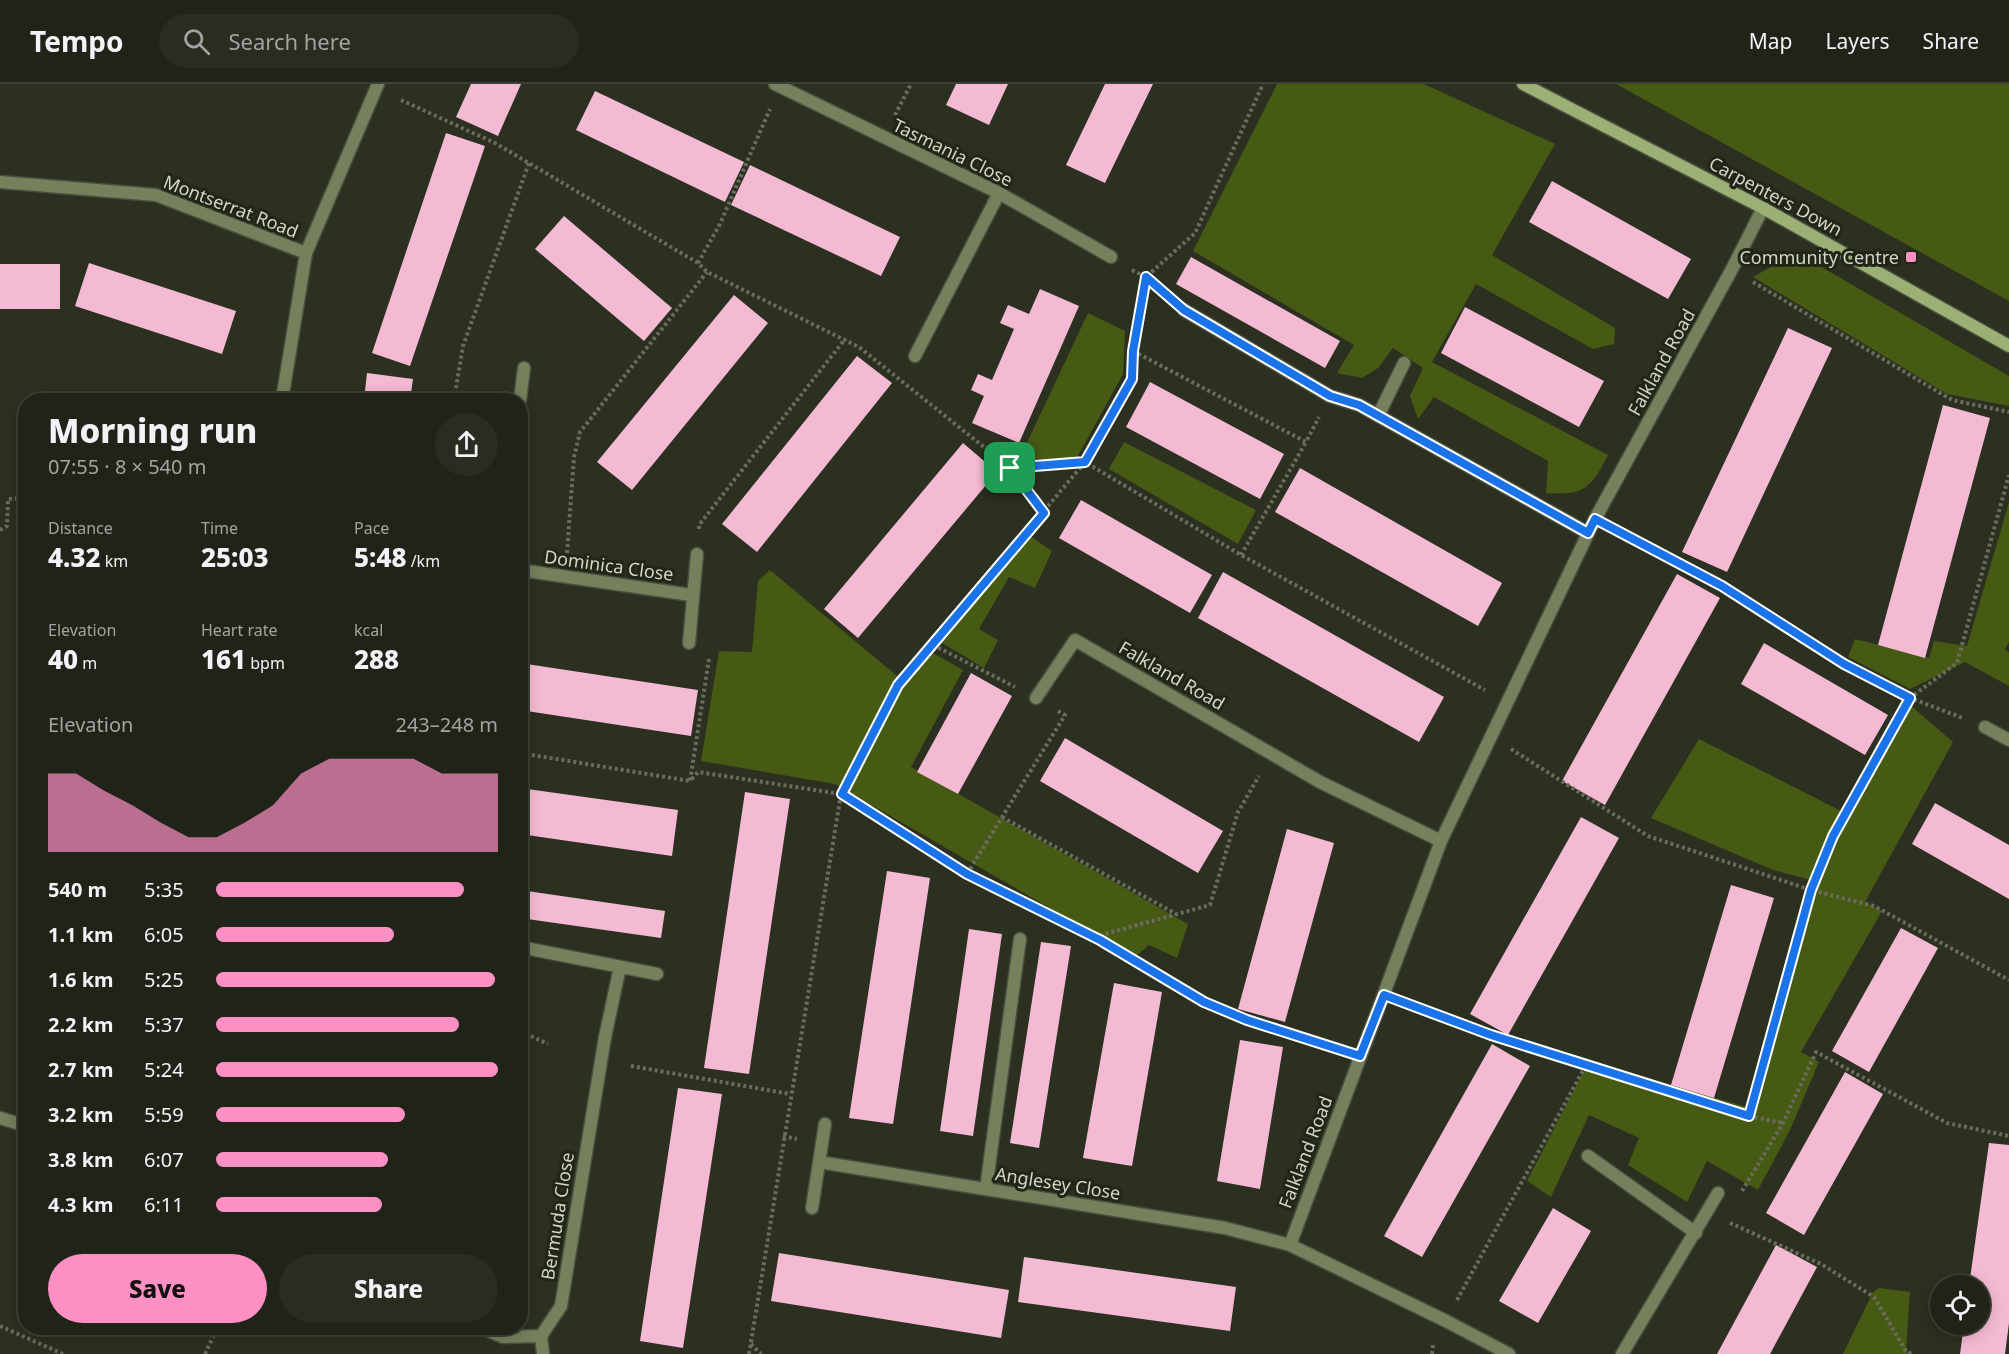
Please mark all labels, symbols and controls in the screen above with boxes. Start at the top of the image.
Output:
search box [159,14,579,68]
text: Tempo [30,22,123,60]
icon: search [180,25,213,58]
text: Search here [228,26,351,56]
text: Map [1749,27,1793,55]
text: Layers [1826,27,1890,55]
text: Share [1923,27,1979,55]
street label: Tasmania Close [889,113,1017,191]
street label: Carpenters Down [1705,151,1847,241]
street label: Montserrat Road [160,169,302,243]
place label: Community Centre [1739,245,1899,269]
marker: Community Centre [1904,250,1918,264]
street label: Falkland Road [1622,304,1700,420]
text: Morning run [48,408,257,453]
button: share [435,413,498,476]
pin [984,442,1035,493]
icon: arrive [993,451,1026,484]
text: 07:55 · 8 × 540 m [48,453,206,480]
text: Distance [48,517,113,539]
text: Time [201,517,238,539]
text: Pace [354,517,389,539]
text: 4.32 [48,539,101,575]
text: 25:03 [201,539,269,575]
text: 5:48 [354,539,407,575]
street label: Dominica Close [543,544,675,586]
text: km [101,550,128,572]
text: /km [407,550,440,572]
text: Elevation [48,619,116,641]
text: Heart rate [201,619,277,641]
text: kcal [354,619,383,641]
street label: Falkland Road [1115,635,1229,715]
text: 40 [48,641,78,677]
text: 161 [201,641,246,677]
text: 288 [354,641,399,677]
text: m [78,652,97,674]
text: bpm [246,652,285,674]
text: Elevation [48,711,133,738]
text: 243–248 m [395,711,498,738]
text: 540 m [48,876,107,903]
text: 5:35 [144,876,184,903]
text: 1.1 km [48,921,114,948]
text: 6:05 [144,921,184,948]
text: 1.6 km [48,966,114,993]
text: 5:25 [144,966,184,993]
text: 2.2 km [48,1011,114,1038]
text: 5:37 [144,1011,184,1038]
text: 2.7 km [48,1056,114,1083]
text: 5:24 [144,1056,184,1083]
street label: Falkland Road [1273,1092,1337,1212]
text: 3.2 km [48,1101,114,1128]
text: 5:59 [144,1101,184,1128]
text: 3.8 km [48,1146,114,1173]
text: 6:07 [144,1146,184,1173]
street label: Bermuda Close [535,1151,579,1281]
street label: Anglesey Close [994,1161,1122,1205]
text: 4.3 km [48,1191,114,1218]
text: 6:11 [144,1191,184,1218]
button: Save [48,1254,267,1323]
button: Share [279,1254,498,1323]
map controls [1930,1275,1990,1335]
button: locate [1930,1275,1990,1335]

